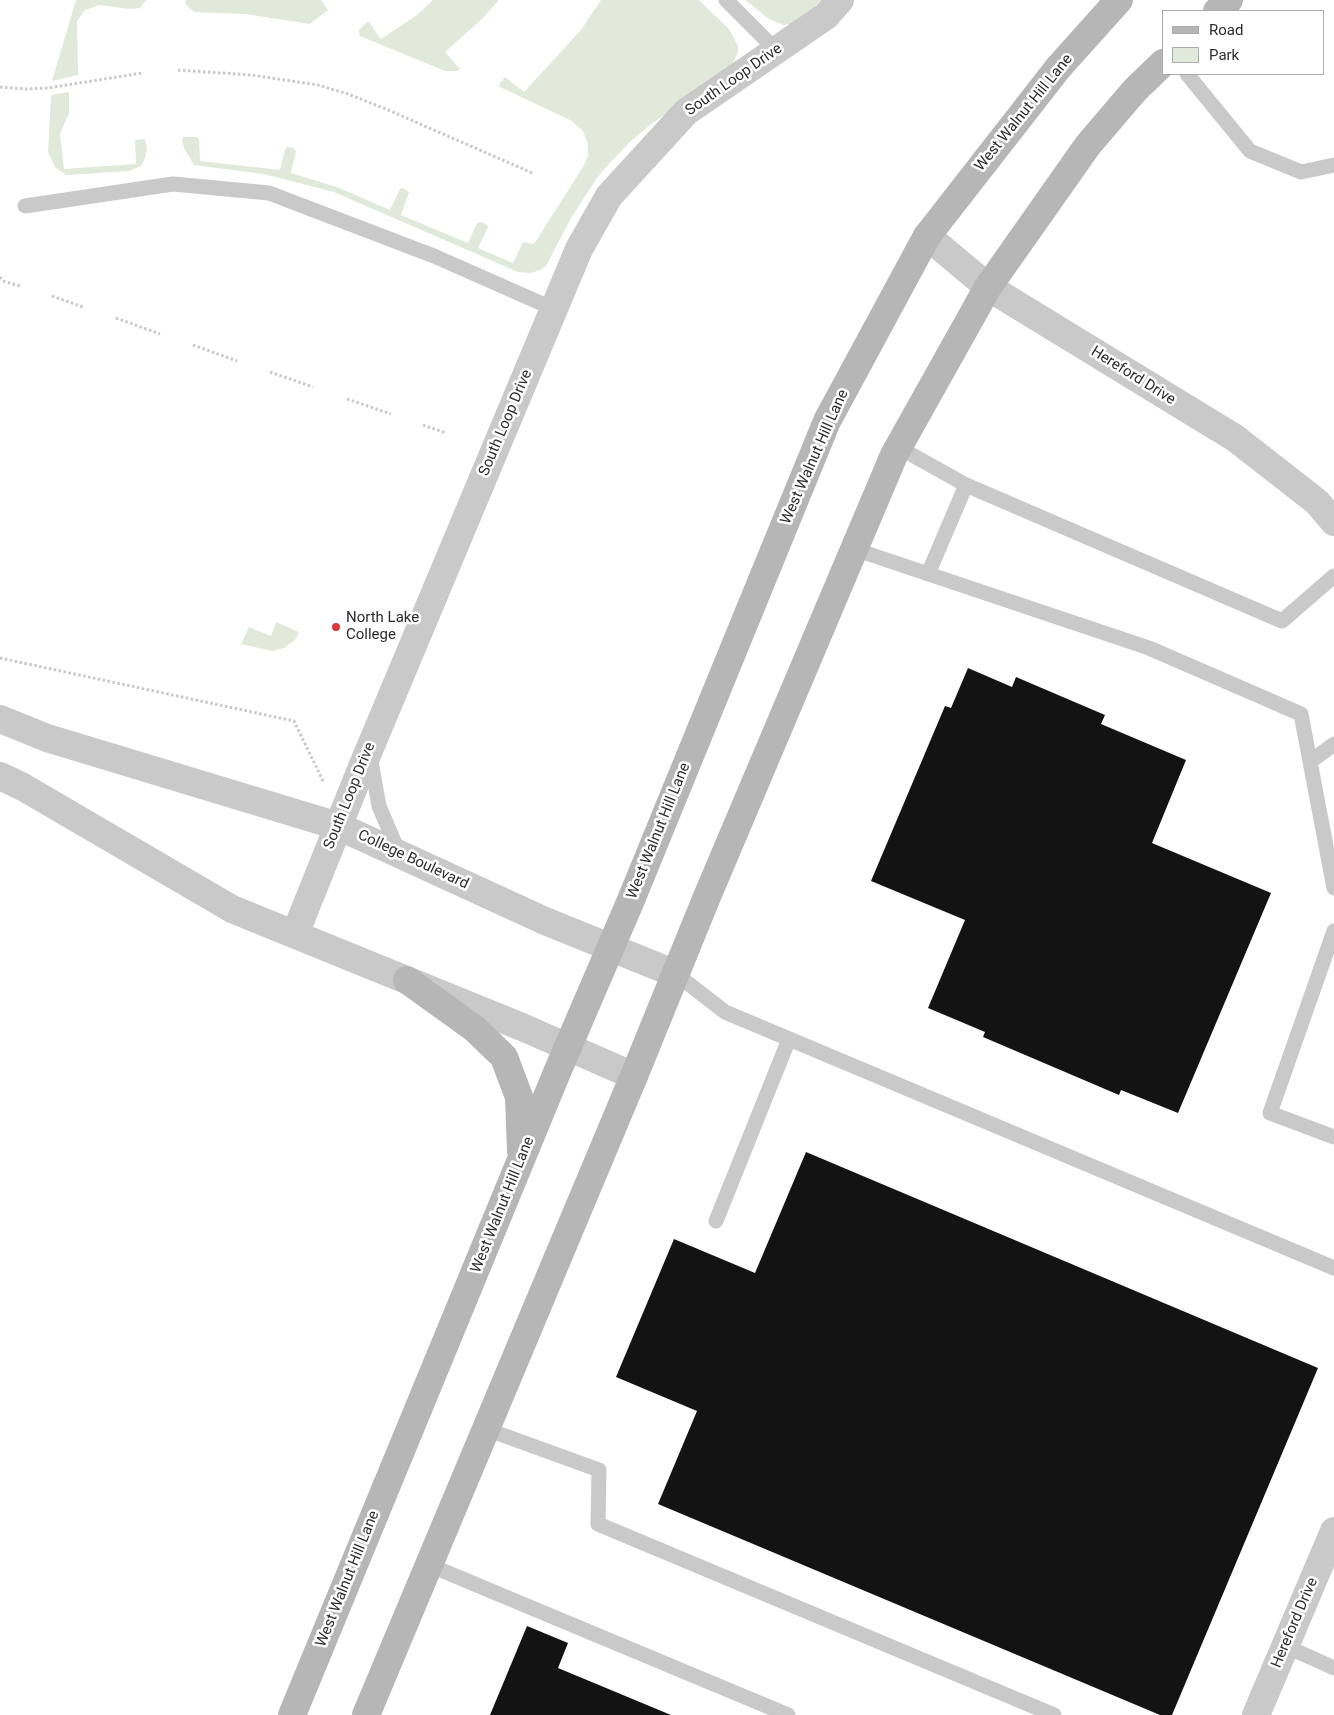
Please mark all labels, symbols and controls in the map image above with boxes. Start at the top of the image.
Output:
legend [1162,10,1324,75]
text: Road [1209,21,1243,39]
street label: South Loop Drive [682,40,786,120]
text: Park [1209,46,1239,64]
street label: West Walnut Hill Lane [971,51,1077,175]
street label: Hereford Drive [1087,343,1179,409]
street label: South Loop Drive [476,367,536,479]
street label: West Walnut Hill Lane [777,387,853,527]
place label: North Lake College [346,609,419,644]
marker: North Lake College [330,621,342,633]
street label: South Loop Drive [320,740,380,852]
street label: West Walnut Hill Lane [623,760,695,902]
street label: College Boulevard [355,826,471,894]
street label: West Walnut Hill Lane [467,1134,539,1276]
street label: West Walnut Hill Lane [312,1508,384,1650]
street label: Hereford Drive [1268,1575,1322,1671]

